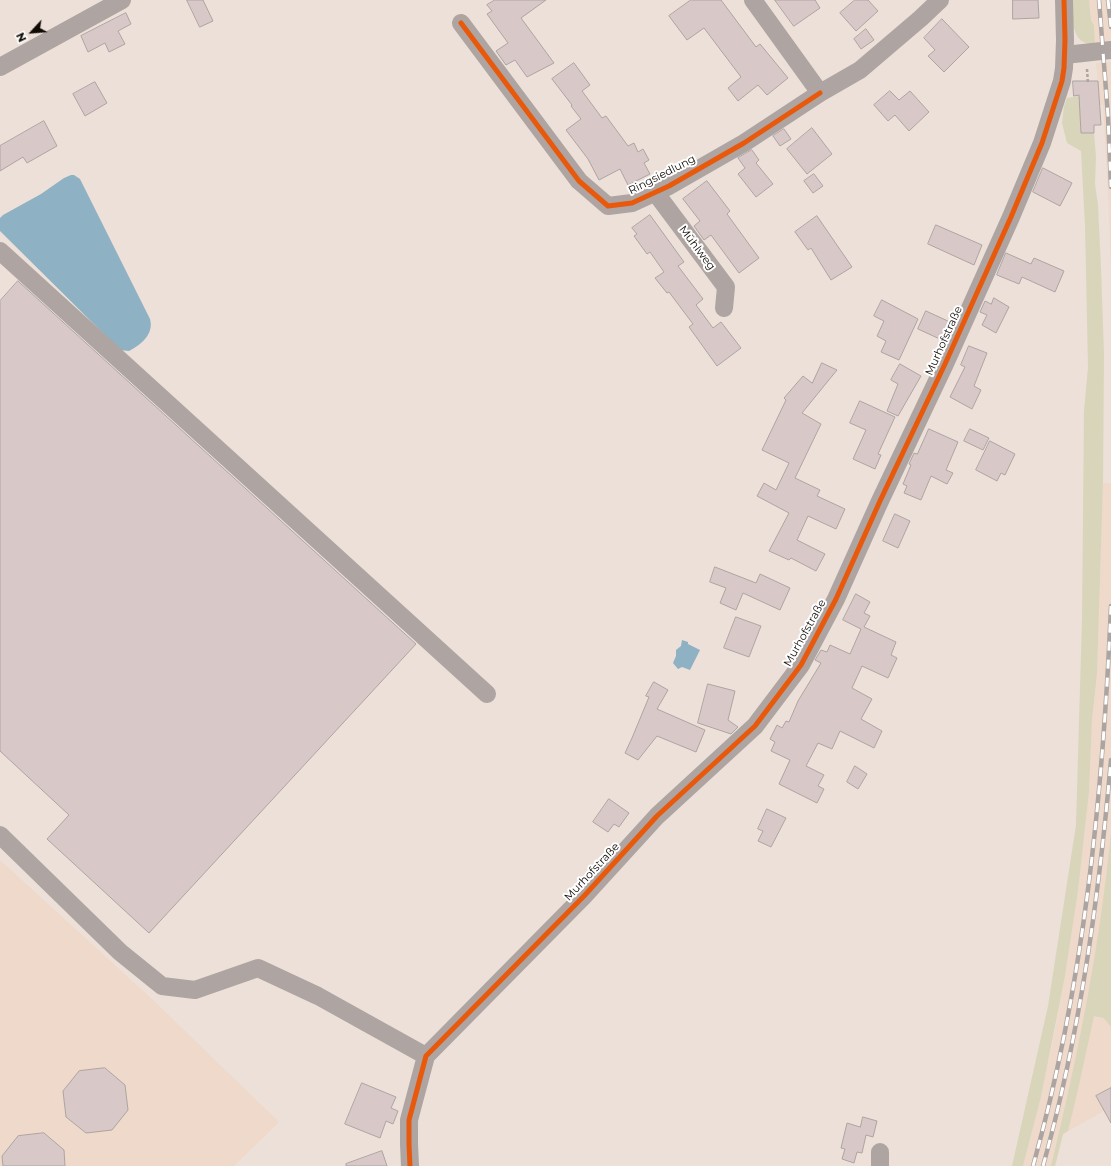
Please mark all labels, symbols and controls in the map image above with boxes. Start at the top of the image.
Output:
north arrow [12,12,52,52]
text: N [13,30,29,44]
street label: Ringsiedlung [626,152,698,198]
street label: Mühlweg [676,223,718,273]
street label: Murhofstraße [923,304,965,378]
street label: Murhofstraße [781,597,829,669]
street label: Murhofstraße [562,840,622,904]

